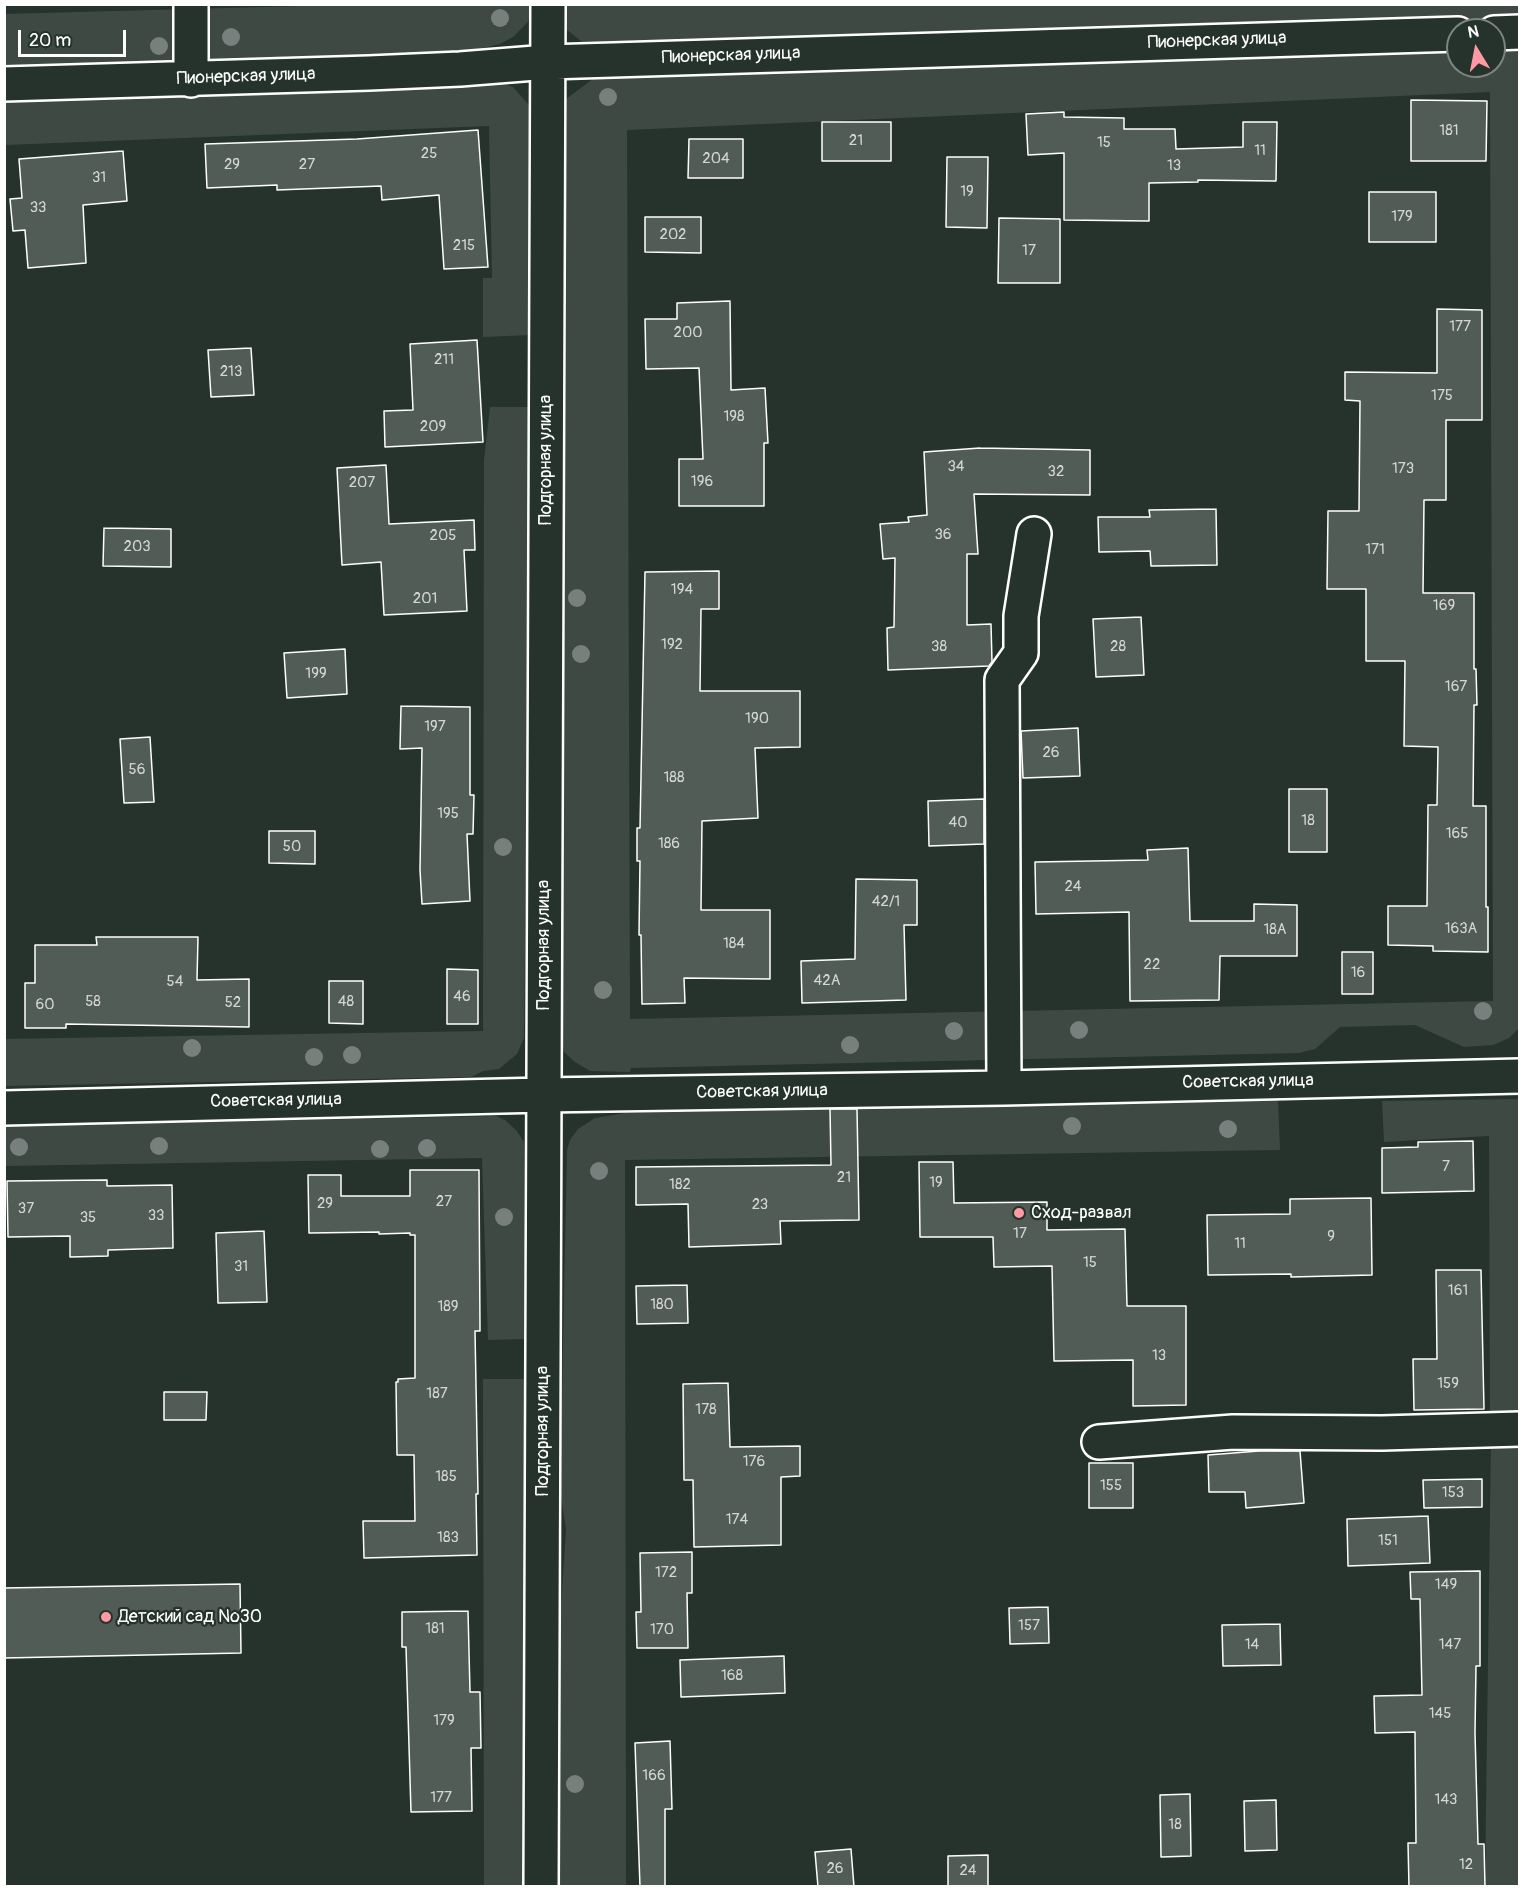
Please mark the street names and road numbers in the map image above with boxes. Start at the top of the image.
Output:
street label: Пионерская улица [1147,28,1287,54]
street label: Пионерская улица [661,43,801,69]
street label: Пионерская улица [176,64,316,90]
street label: Подгорная улица [535,395,557,525]
street label: Подгорная улица [533,880,555,1010]
street label: Советская улица [1182,1070,1314,1094]
street label: Советская улица [696,1080,828,1104]
street label: Советская улица [210,1089,342,1113]
street label: Подгорная улица [532,1366,554,1496]

